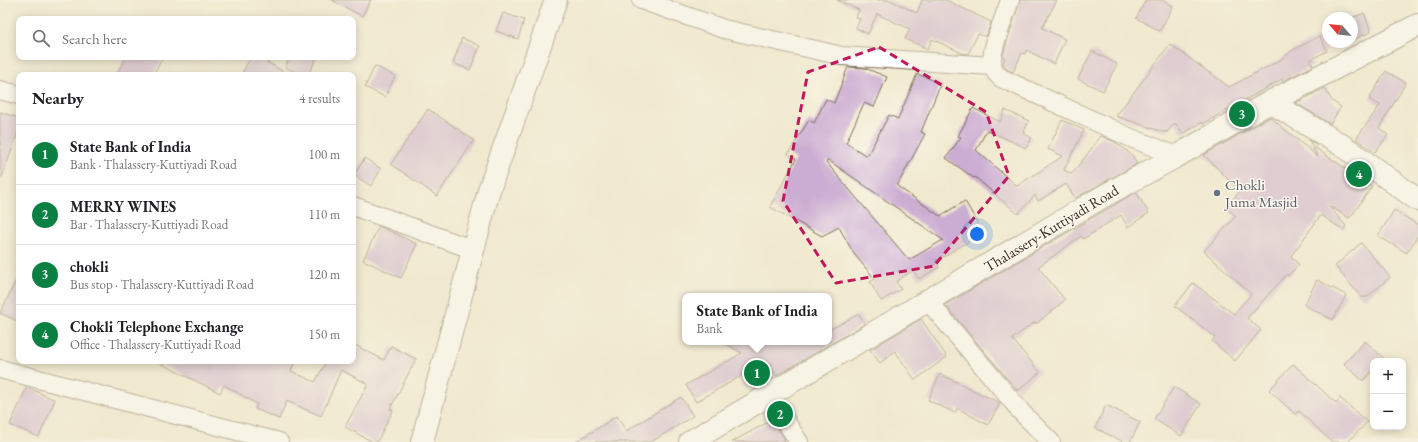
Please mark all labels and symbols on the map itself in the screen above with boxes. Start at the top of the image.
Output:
north arrow [1322,12,1358,48]
pin: 3 [1229,99,1255,129]
pin: 4 [1346,159,1372,189]
place label: Chokli Juma Masjid [1223,175,1298,211]
street label: Thalassery-Kuttiyadi Road [980,180,1122,276]
marker: Chokli Juma Masjid [1212,188,1222,198]
your location [967,224,987,244]
pin: 1 [744,358,770,388]
pin: 2 [767,399,793,429]

